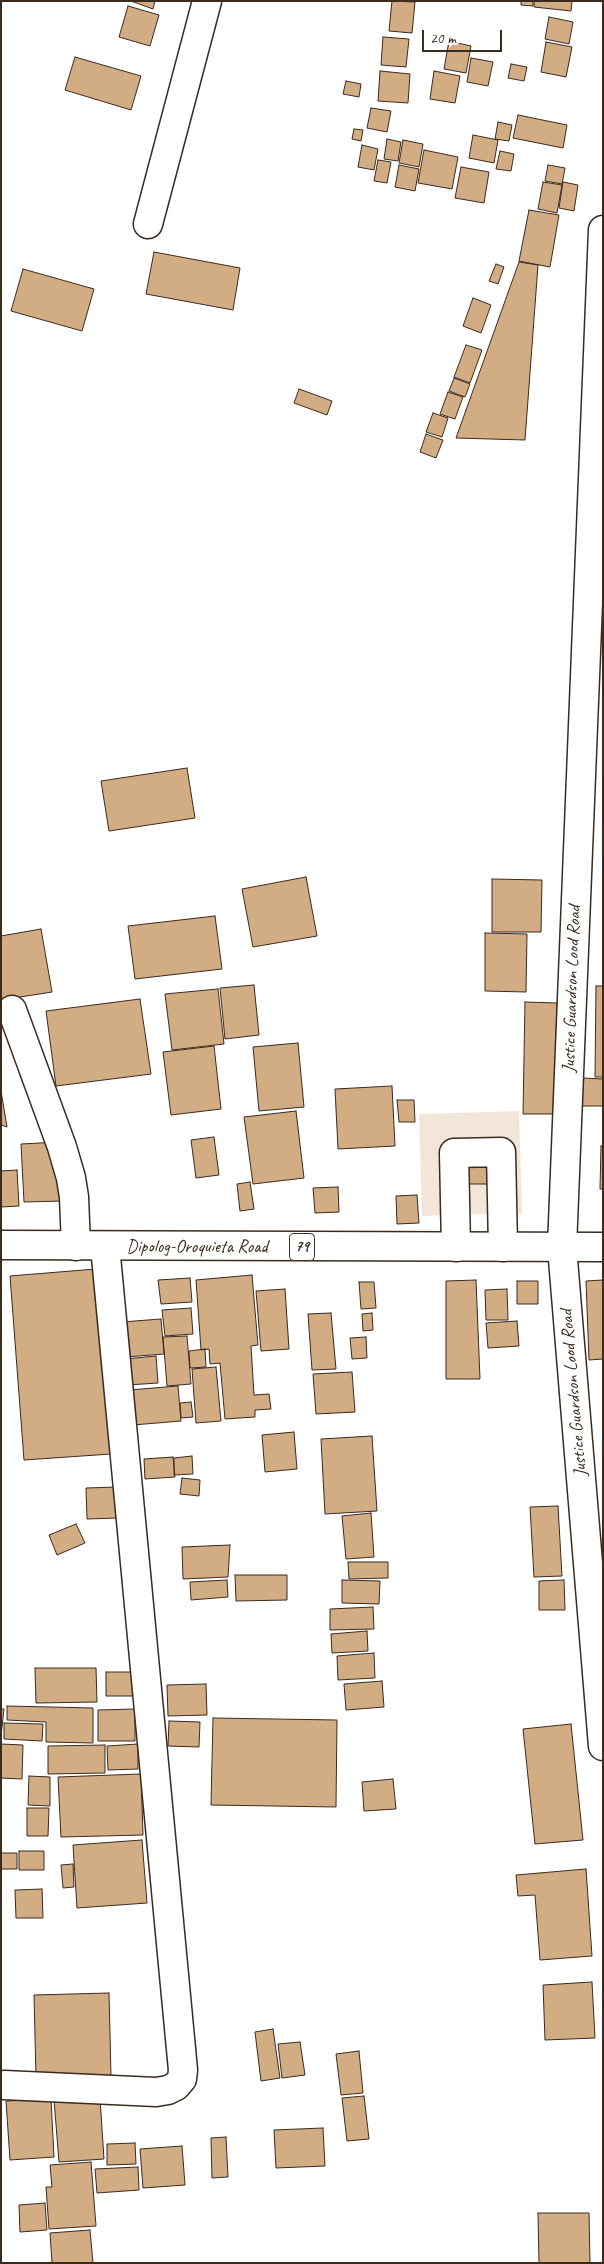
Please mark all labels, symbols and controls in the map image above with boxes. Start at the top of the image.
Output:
scale bar [424,20,504,52]
text: 20 m [430,29,456,48]
street label: Justice Guardson Lood Road [558,905,586,1073]
road number: 79 [290,1234,314,1260]
street label: Dipolog-Oroquieta Road [127,1236,267,1258]
street label: Justice Guardson Lood Road [556,1309,592,1477]

